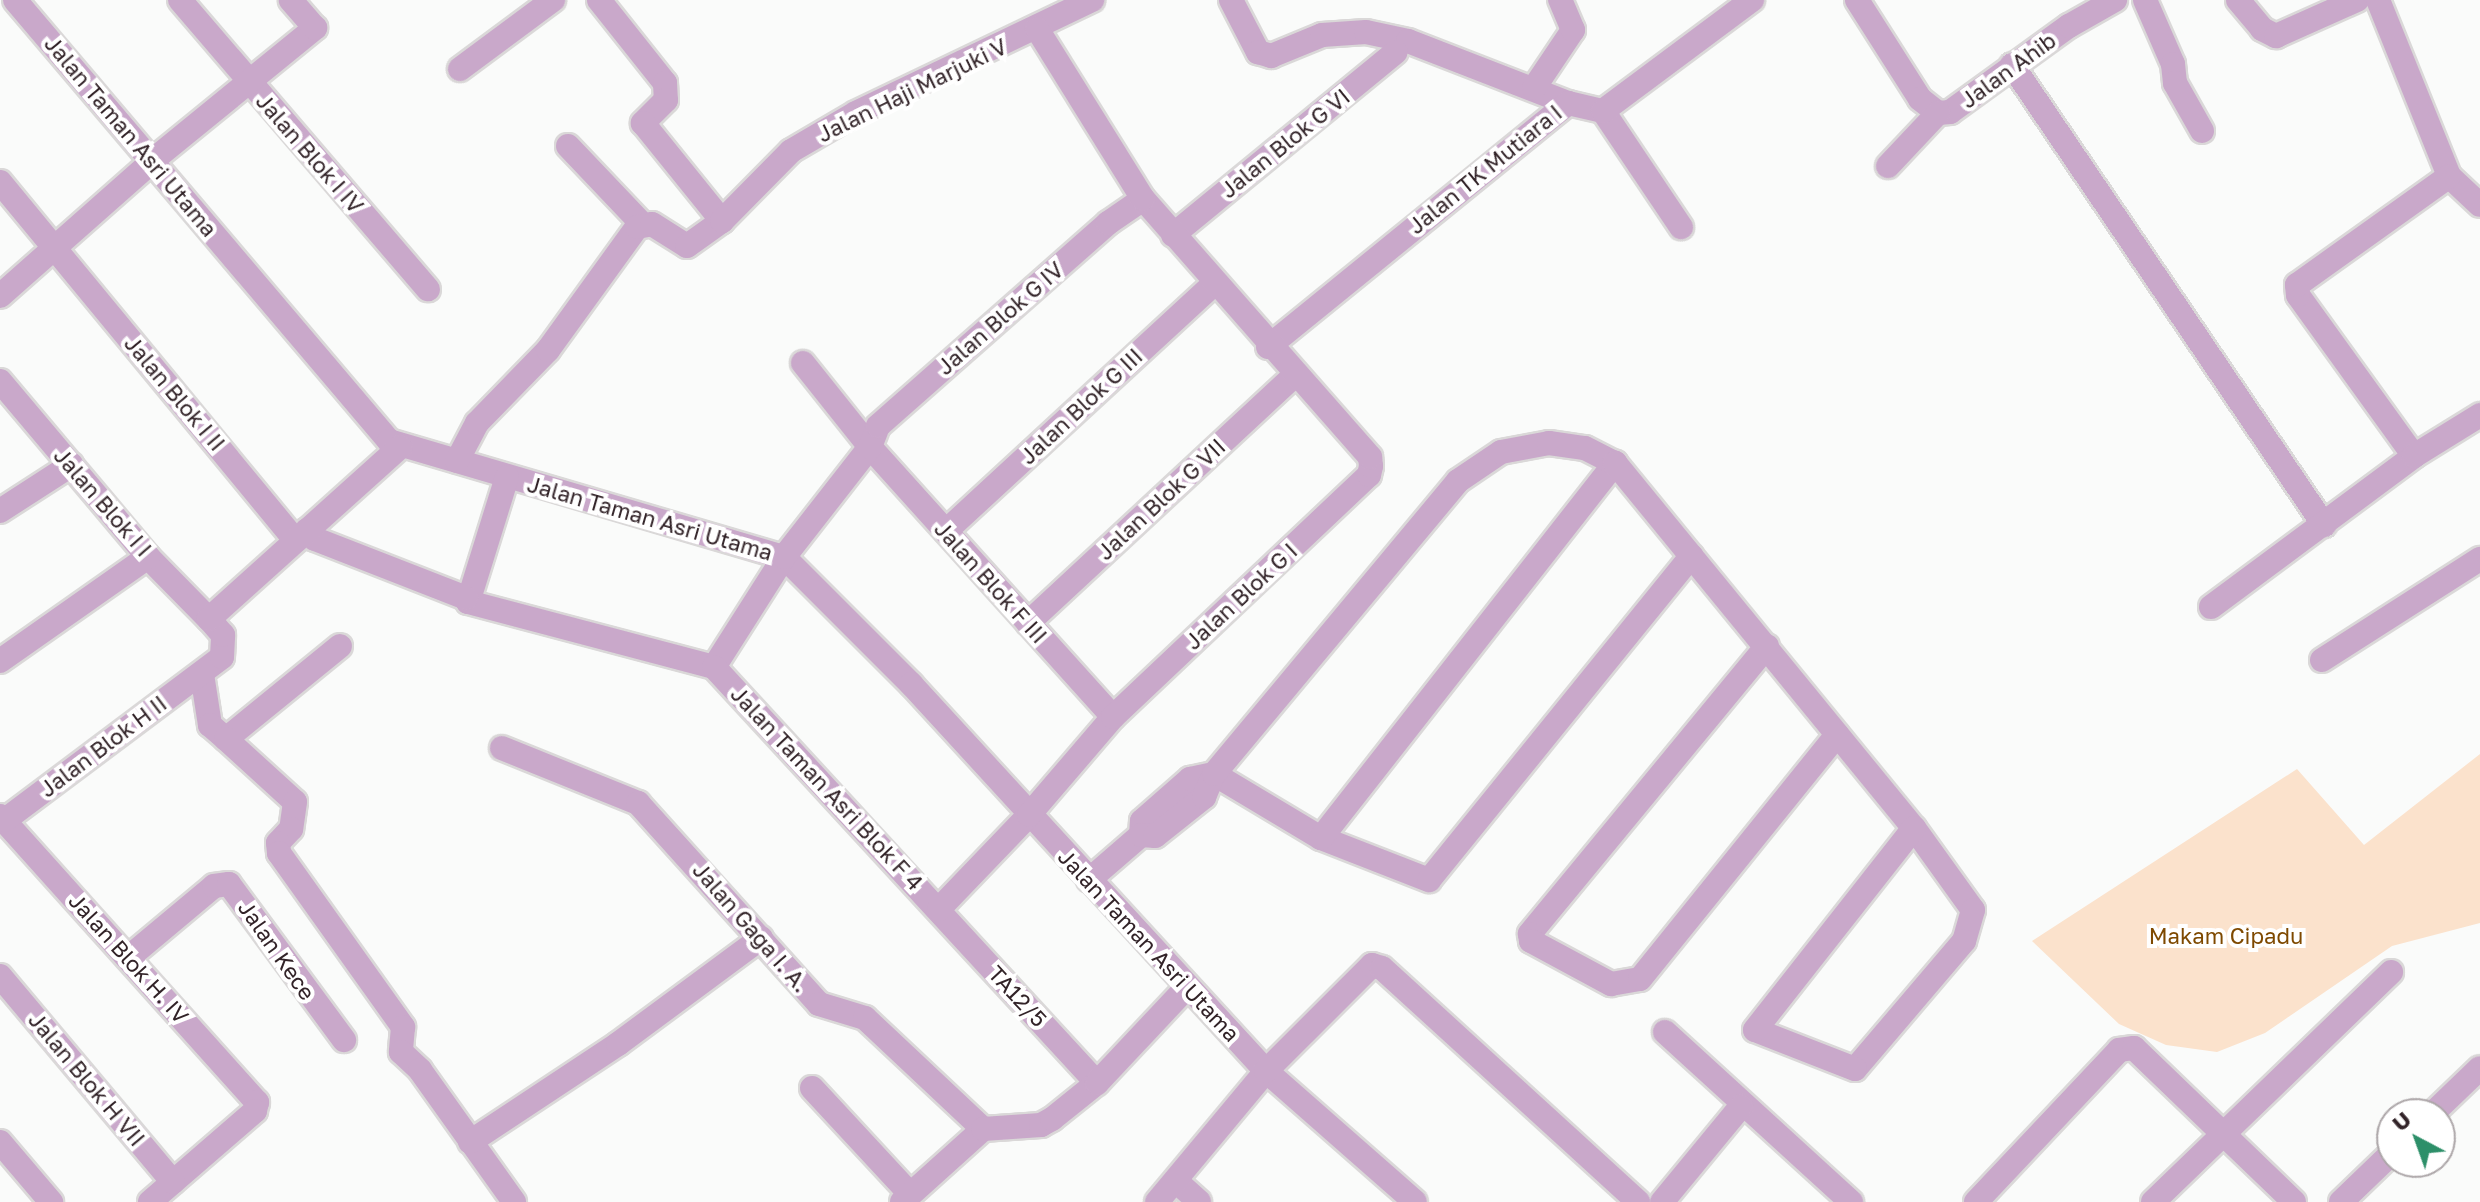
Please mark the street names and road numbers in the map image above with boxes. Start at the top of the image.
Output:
street label: Jalan Ahib [1955,27,2061,113]
street label: Jalan Taman Asri Utama [39,30,223,242]
street label: Jalan Haji Marjuki V [813,33,1011,147]
street label: Jalan Blok G VI [1215,83,1355,203]
street label: Jalan Blok I IV [251,88,369,218]
street label: Jalan TK Mutiara I [1403,99,1567,239]
street label: Jalan Blok G IV [932,256,1068,380]
street label: Jalan Blok I II [119,330,231,456]
street label: Jalan Blok G III [1014,343,1148,469]
street label: Jalan Blok G VII [1092,433,1230,565]
street label: Jalan Blok I I [49,442,157,562]
street label: Jalan Taman Asri Utama [524,470,776,566]
street label: Jalan Blok F III [929,516,1053,648]
street label: Jalan Blok G I [1179,537,1303,655]
street label: Jalan Taman Asri Blok F 4 [726,681,928,895]
street label: Jalan Blok H II [34,690,172,802]
street label: Jalan Taman Asri Utama [1053,843,1245,1047]
street label: Jalan Gaga I. A. [688,857,814,997]
street label: Jalan Blok H. IV [64,887,194,1029]
street label: Jalan Kece [233,895,321,1005]
street label: TA12/5 [983,960,1053,1032]
street label: Jalan Blok H VII [23,1007,151,1151]

